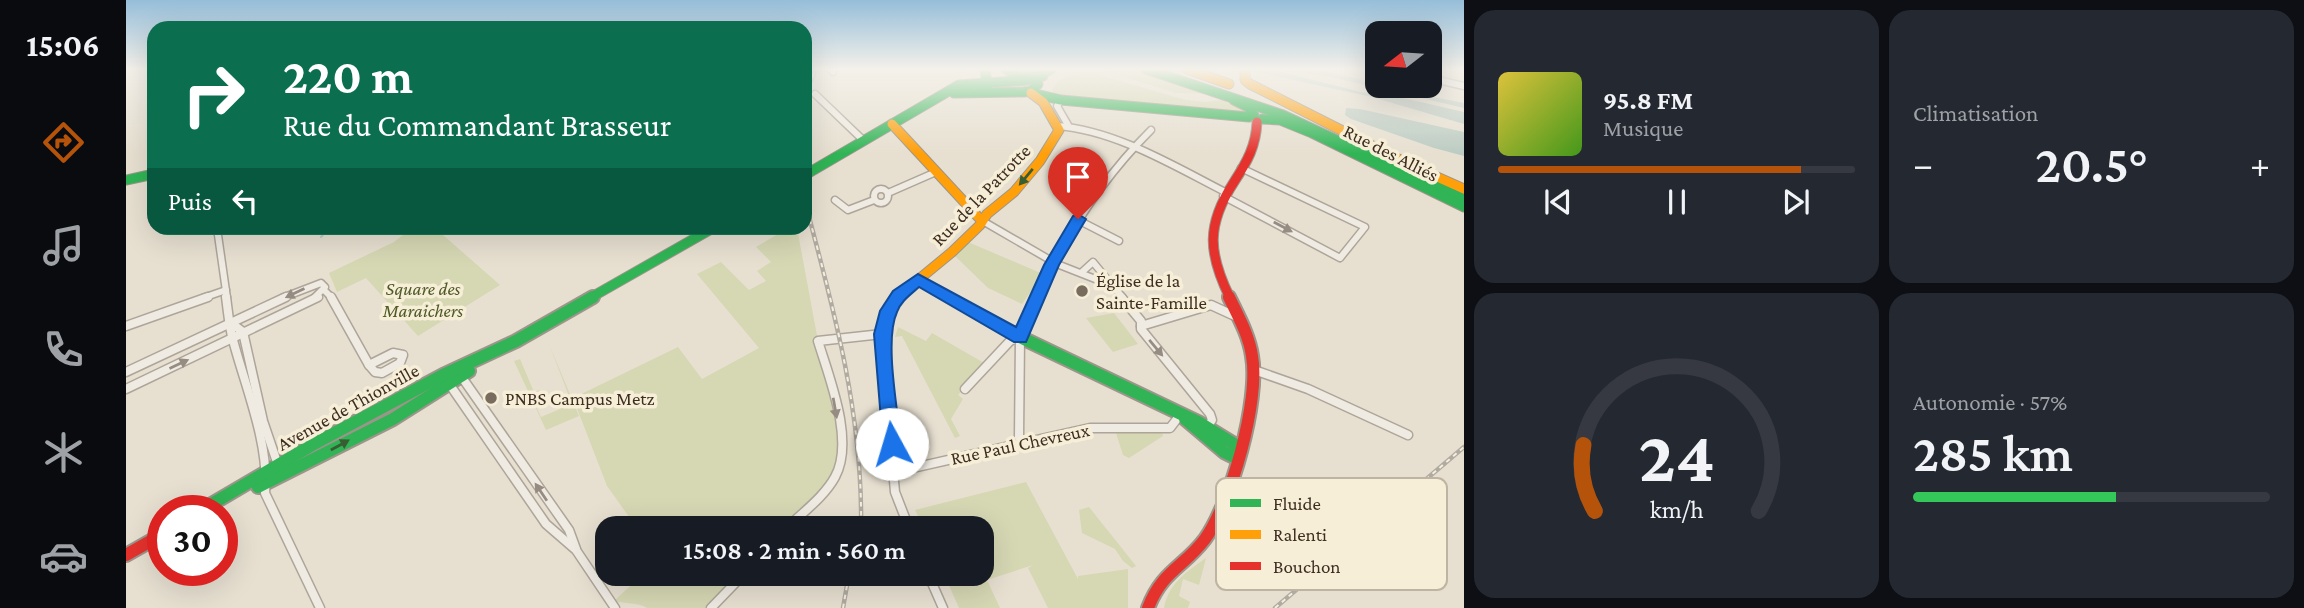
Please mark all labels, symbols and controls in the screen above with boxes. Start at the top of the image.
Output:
north arrow [1365,21,1442,98]
map controls [1365,21,1442,98]
text: 15:06 [26,27,100,63]
icon: right [168,49,259,140]
text: 220 m [283,49,413,104]
text: 95.8 FM [1603,86,1693,115]
text: Climatisation [1913,100,2038,126]
text: Rue du Commandant Brasseur [283,107,671,143]
text: Musique [1603,115,1683,141]
icon: directions [39,118,88,167]
street label: Rue des Alliés [1340,120,1442,186]
text: 20.5° [2035,135,2148,193]
street label: Rue de la Patrotte [927,140,1035,250]
text: − [1913,143,1933,185]
text: + [2250,143,2270,185]
pin [1048,147,1108,219]
icon: arrive [1059,158,1097,196]
one-way arrow [1019,169,1034,186]
icon: left [226,182,264,220]
icon: previous [1539,183,1577,221]
icon: pause [1658,183,1696,221]
icon: next [1777,183,1815,221]
text: Puis [168,187,212,216]
icon: music [39,221,88,270]
one-way arrow [1273,222,1293,233]
place label: Église de la Sainte-Famille [1096,270,1207,313]
park label: Square des Maraichers [382,278,463,321]
marker: Église de la Sainte-Famille [1074,283,1090,299]
one-way arrow [285,287,305,299]
icon: phone [39,325,88,374]
one-way arrow [1149,339,1164,357]
one-way arrow [169,358,189,369]
street label: Avenue de Thionville [274,359,422,455]
place label: PNBS Campus Metz [505,388,655,409]
text: Autonomie · 57% [1913,389,2067,415]
marker: PNBS Campus Metz [483,390,499,406]
one-way arrow [830,397,841,419]
position arrow [855,407,929,481]
text: 24 [1638,417,1715,498]
street label: Rue Paul Chevreux [949,419,1091,469]
text: 285 km [1913,424,2073,482]
icon: climate [39,428,88,477]
one-way arrow [330,439,350,451]
legend [1216,478,1447,590]
one-way arrow [534,483,548,501]
text: Fluide [1273,493,1321,514]
speed limit sign: 30 [147,495,238,586]
text: km/h [1650,496,1703,523]
text: Ralenti [1273,524,1327,545]
icon: car [39,532,88,581]
text: 15:08 · 2 min · 560 m [683,536,906,565]
text: Bouchon [1273,556,1341,577]

